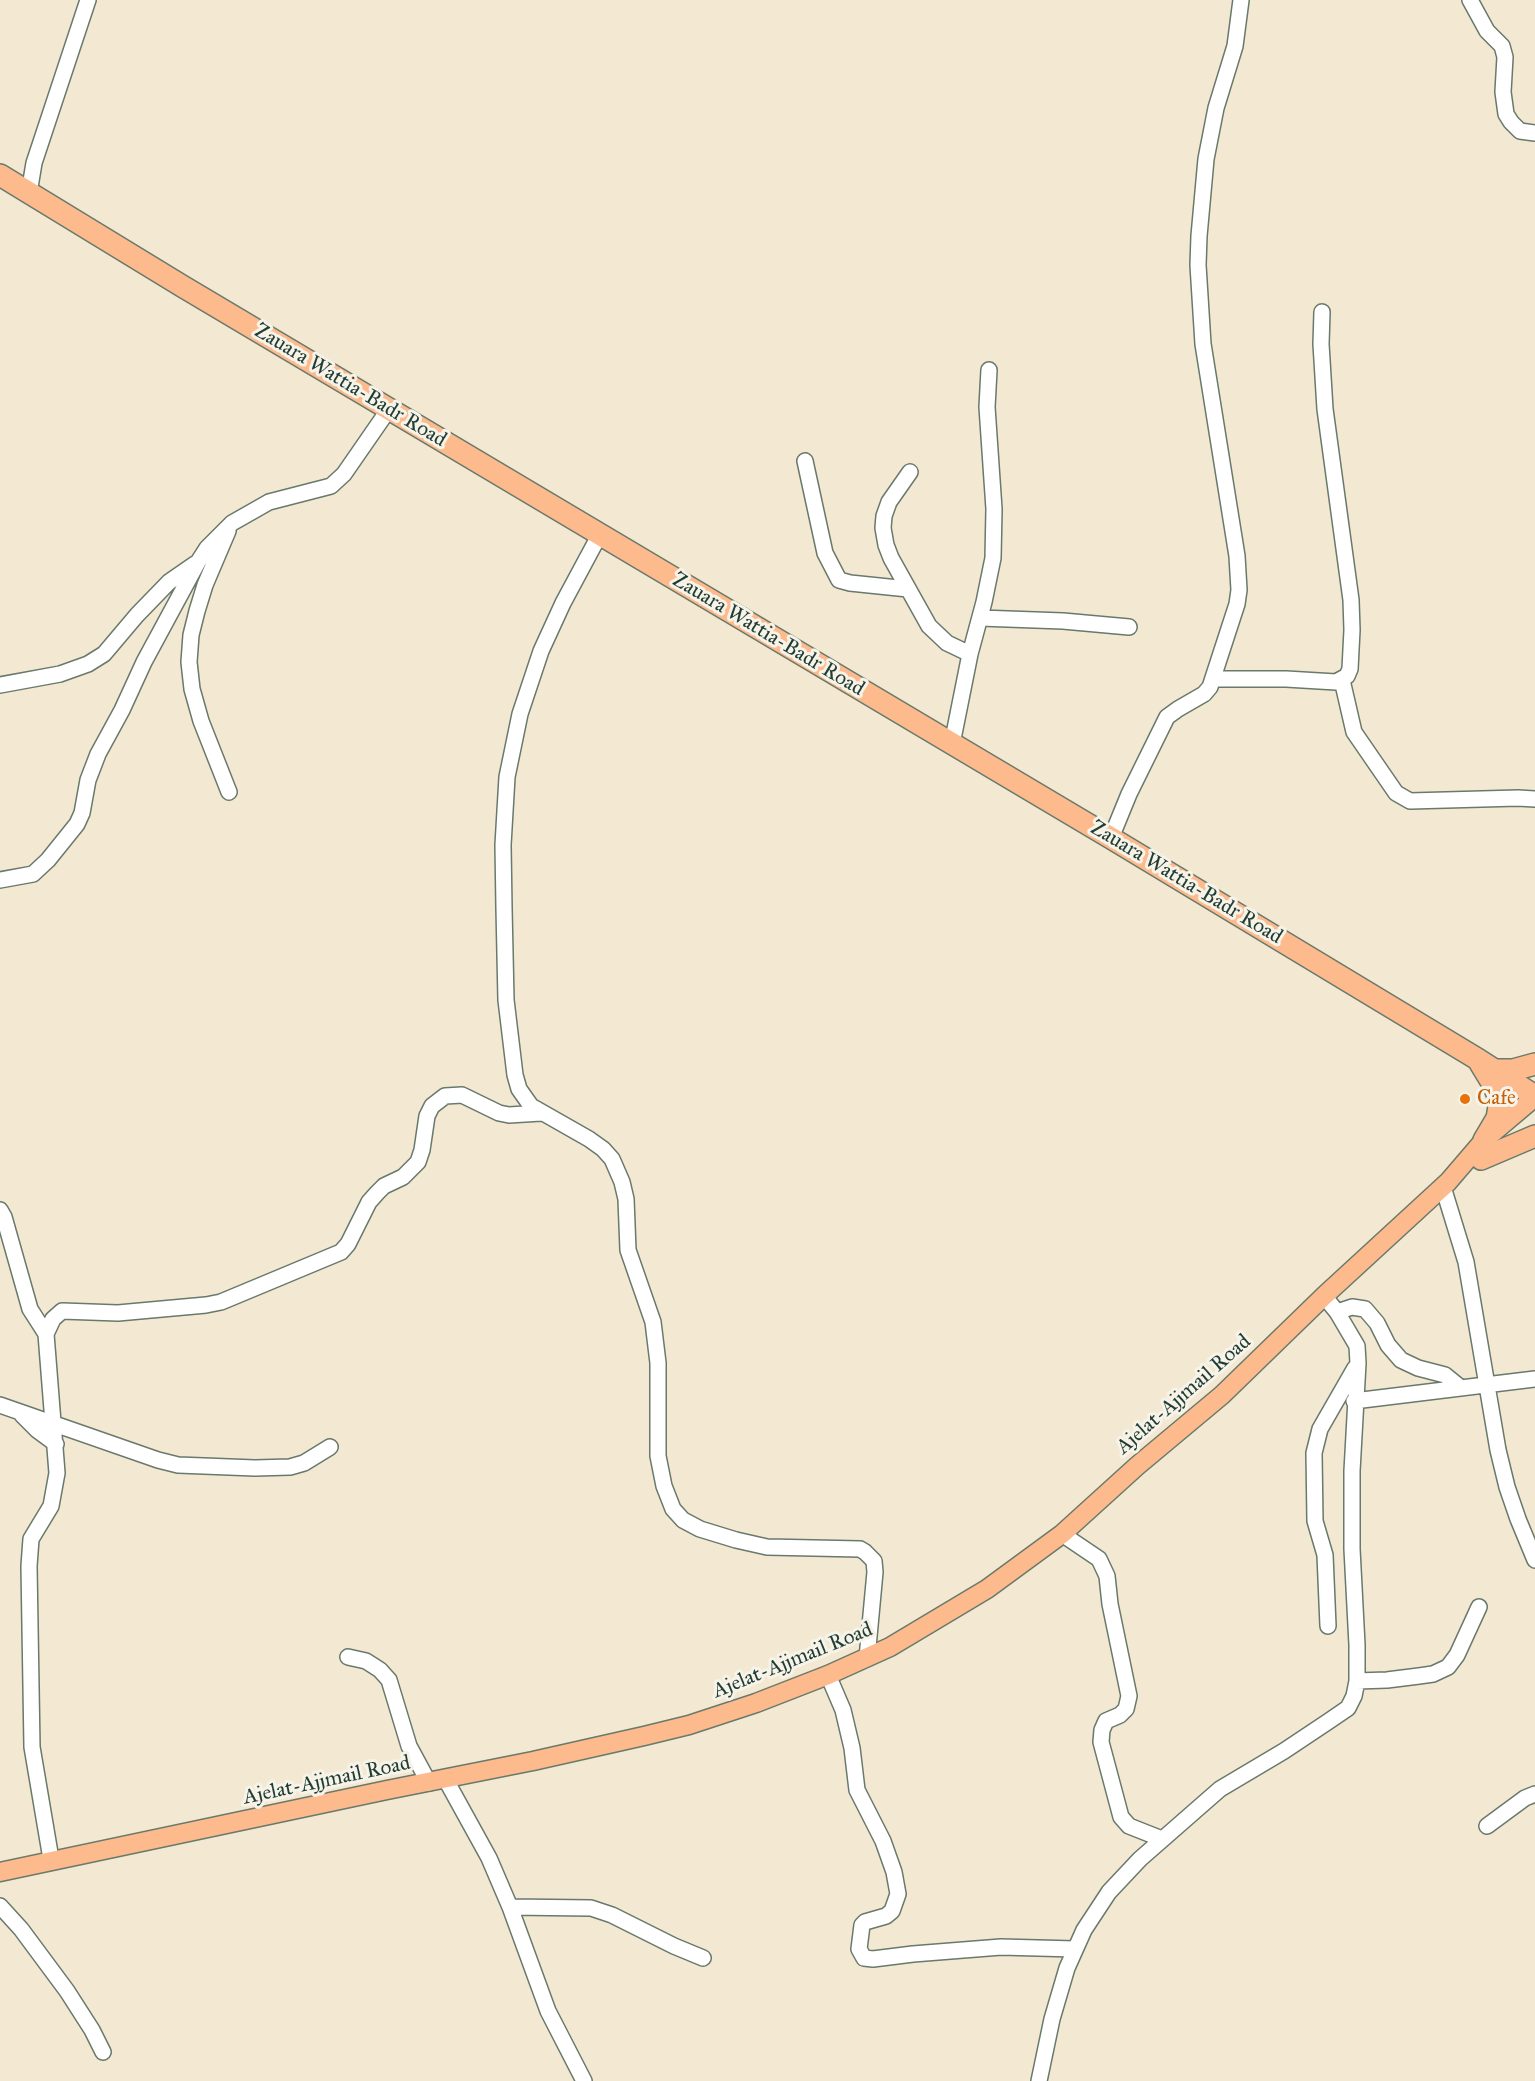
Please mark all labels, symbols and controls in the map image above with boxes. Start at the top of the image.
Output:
street label: Zauara Wattia-Badr Road [249,319,451,453]
street label: Zauara Wattia-Badr Road [667,568,869,702]
street label: Zauara Wattia-Badr Road [1085,816,1287,950]
place label: Cafe [1477,1086,1516,1112]
marker: Cafe [1458,1092,1472,1106]
street label: Ajelat-Ajjmail Road [1111,1330,1257,1460]
street label: Ajelat-Ajjmail Road [709,1617,877,1705]
street label: Ajelat-Ajjmail Road [241,1751,413,1811]

